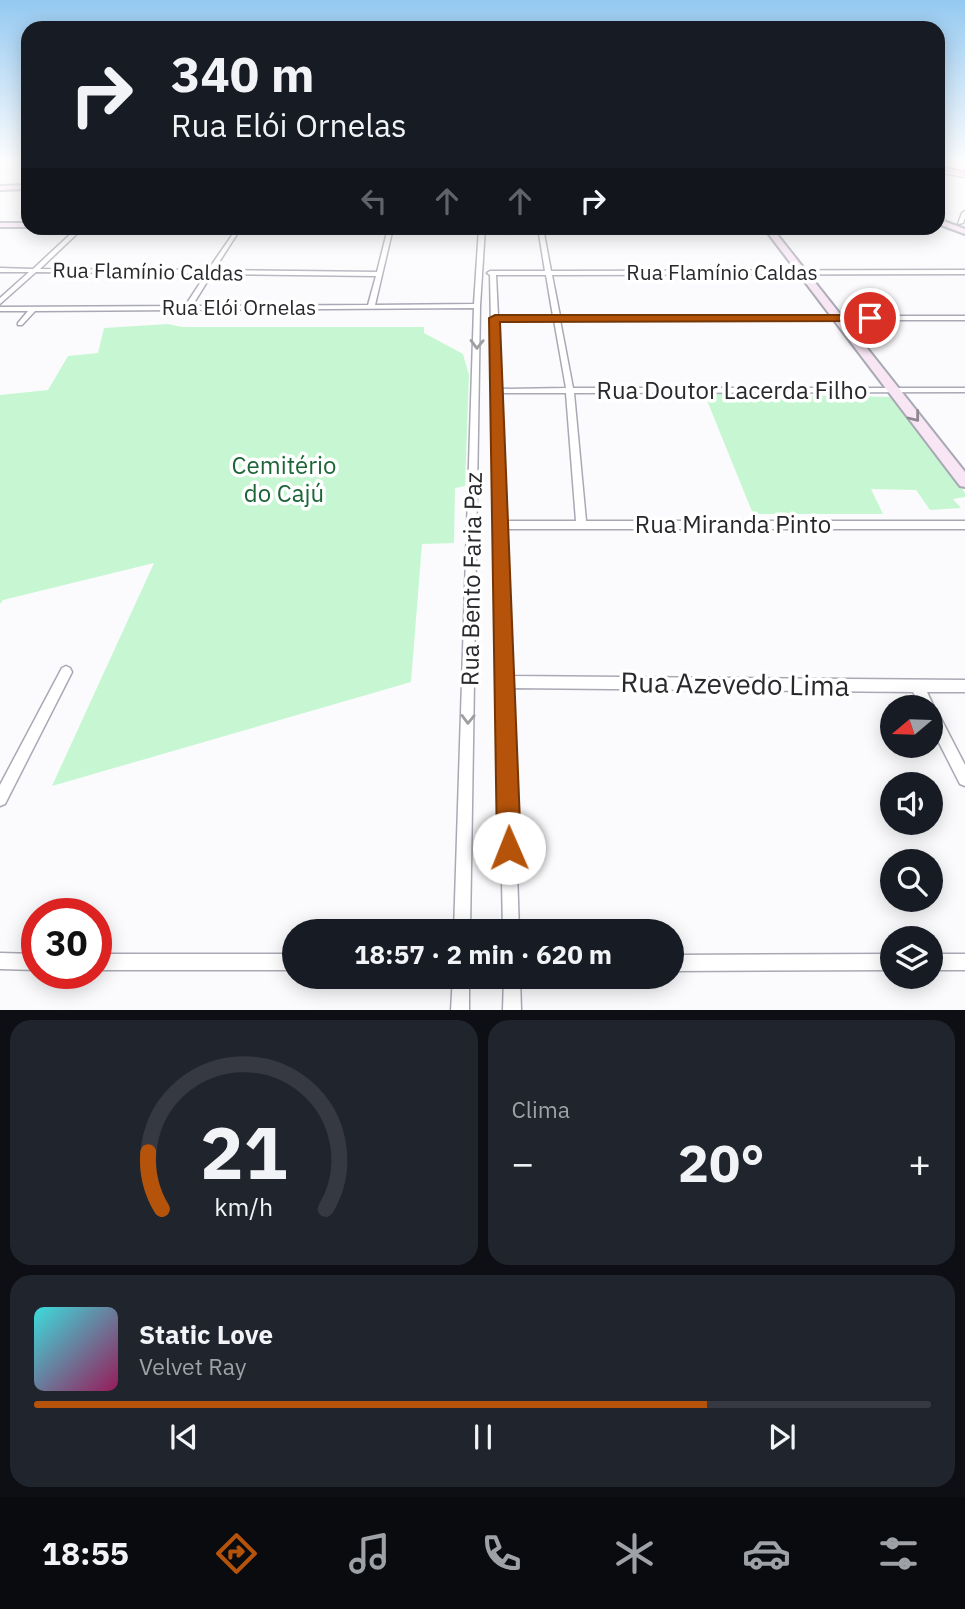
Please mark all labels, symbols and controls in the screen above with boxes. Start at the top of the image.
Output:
text: 340 m [171,42,315,105]
icon: right [56,49,147,140]
text: Rua Elói Ornelas [171,104,407,146]
icon: left [355,182,393,220]
icon: ahead [428,182,466,220]
icon: ahead [501,182,539,220]
icon: right [574,182,612,220]
street label: Rua Flamínio Caldas [52,255,244,287]
street label: Rua Flamínio Caldas [626,258,818,286]
pin [840,288,900,348]
street label: Rua Elói Ornelas [162,293,316,321]
icon: arrive [851,299,889,337]
one-way arrow [469,339,484,350]
street label: Rua Doutor Lacerda Filho [597,374,867,406]
one-way arrow [906,409,919,422]
park label: Cemitério do Cajú [232,449,336,509]
street label: Rua Bento Faria Paz [453,472,489,686]
street label: Rua Miranda Pinto [635,508,831,540]
street label: Rua Azevedo Lima [620,663,850,704]
north arrow [880,695,943,758]
map controls [880,695,943,989]
one-way arrow [461,714,476,725]
button: sound [880,772,943,835]
position arrow [472,811,546,885]
button: search [880,849,943,912]
speed limit sign: 30 [21,898,112,989]
button: layers [880,926,943,989]
text: 18:57 · 2 min · 620 m [354,937,612,971]
text: Clima [512,1094,570,1124]
text: 21 [200,1104,287,1199]
text: 20° [678,1129,765,1196]
text: − [512,1138,534,1187]
text: + [908,1138,931,1187]
text: km/h [214,1189,273,1222]
text: Static Love [139,1317,273,1351]
text: Velvet Ray [139,1351,246,1381]
icon: previous [165,1418,203,1456]
icon: pause [464,1418,502,1456]
icon: next [763,1418,801,1456]
icon: directions [212,1529,261,1578]
icon: music [345,1529,394,1578]
icon: phone [477,1529,526,1578]
icon: climate [610,1529,659,1578]
icon: car [742,1529,791,1578]
icon: filters [874,1529,923,1578]
text: 18:55 [42,1532,129,1574]

